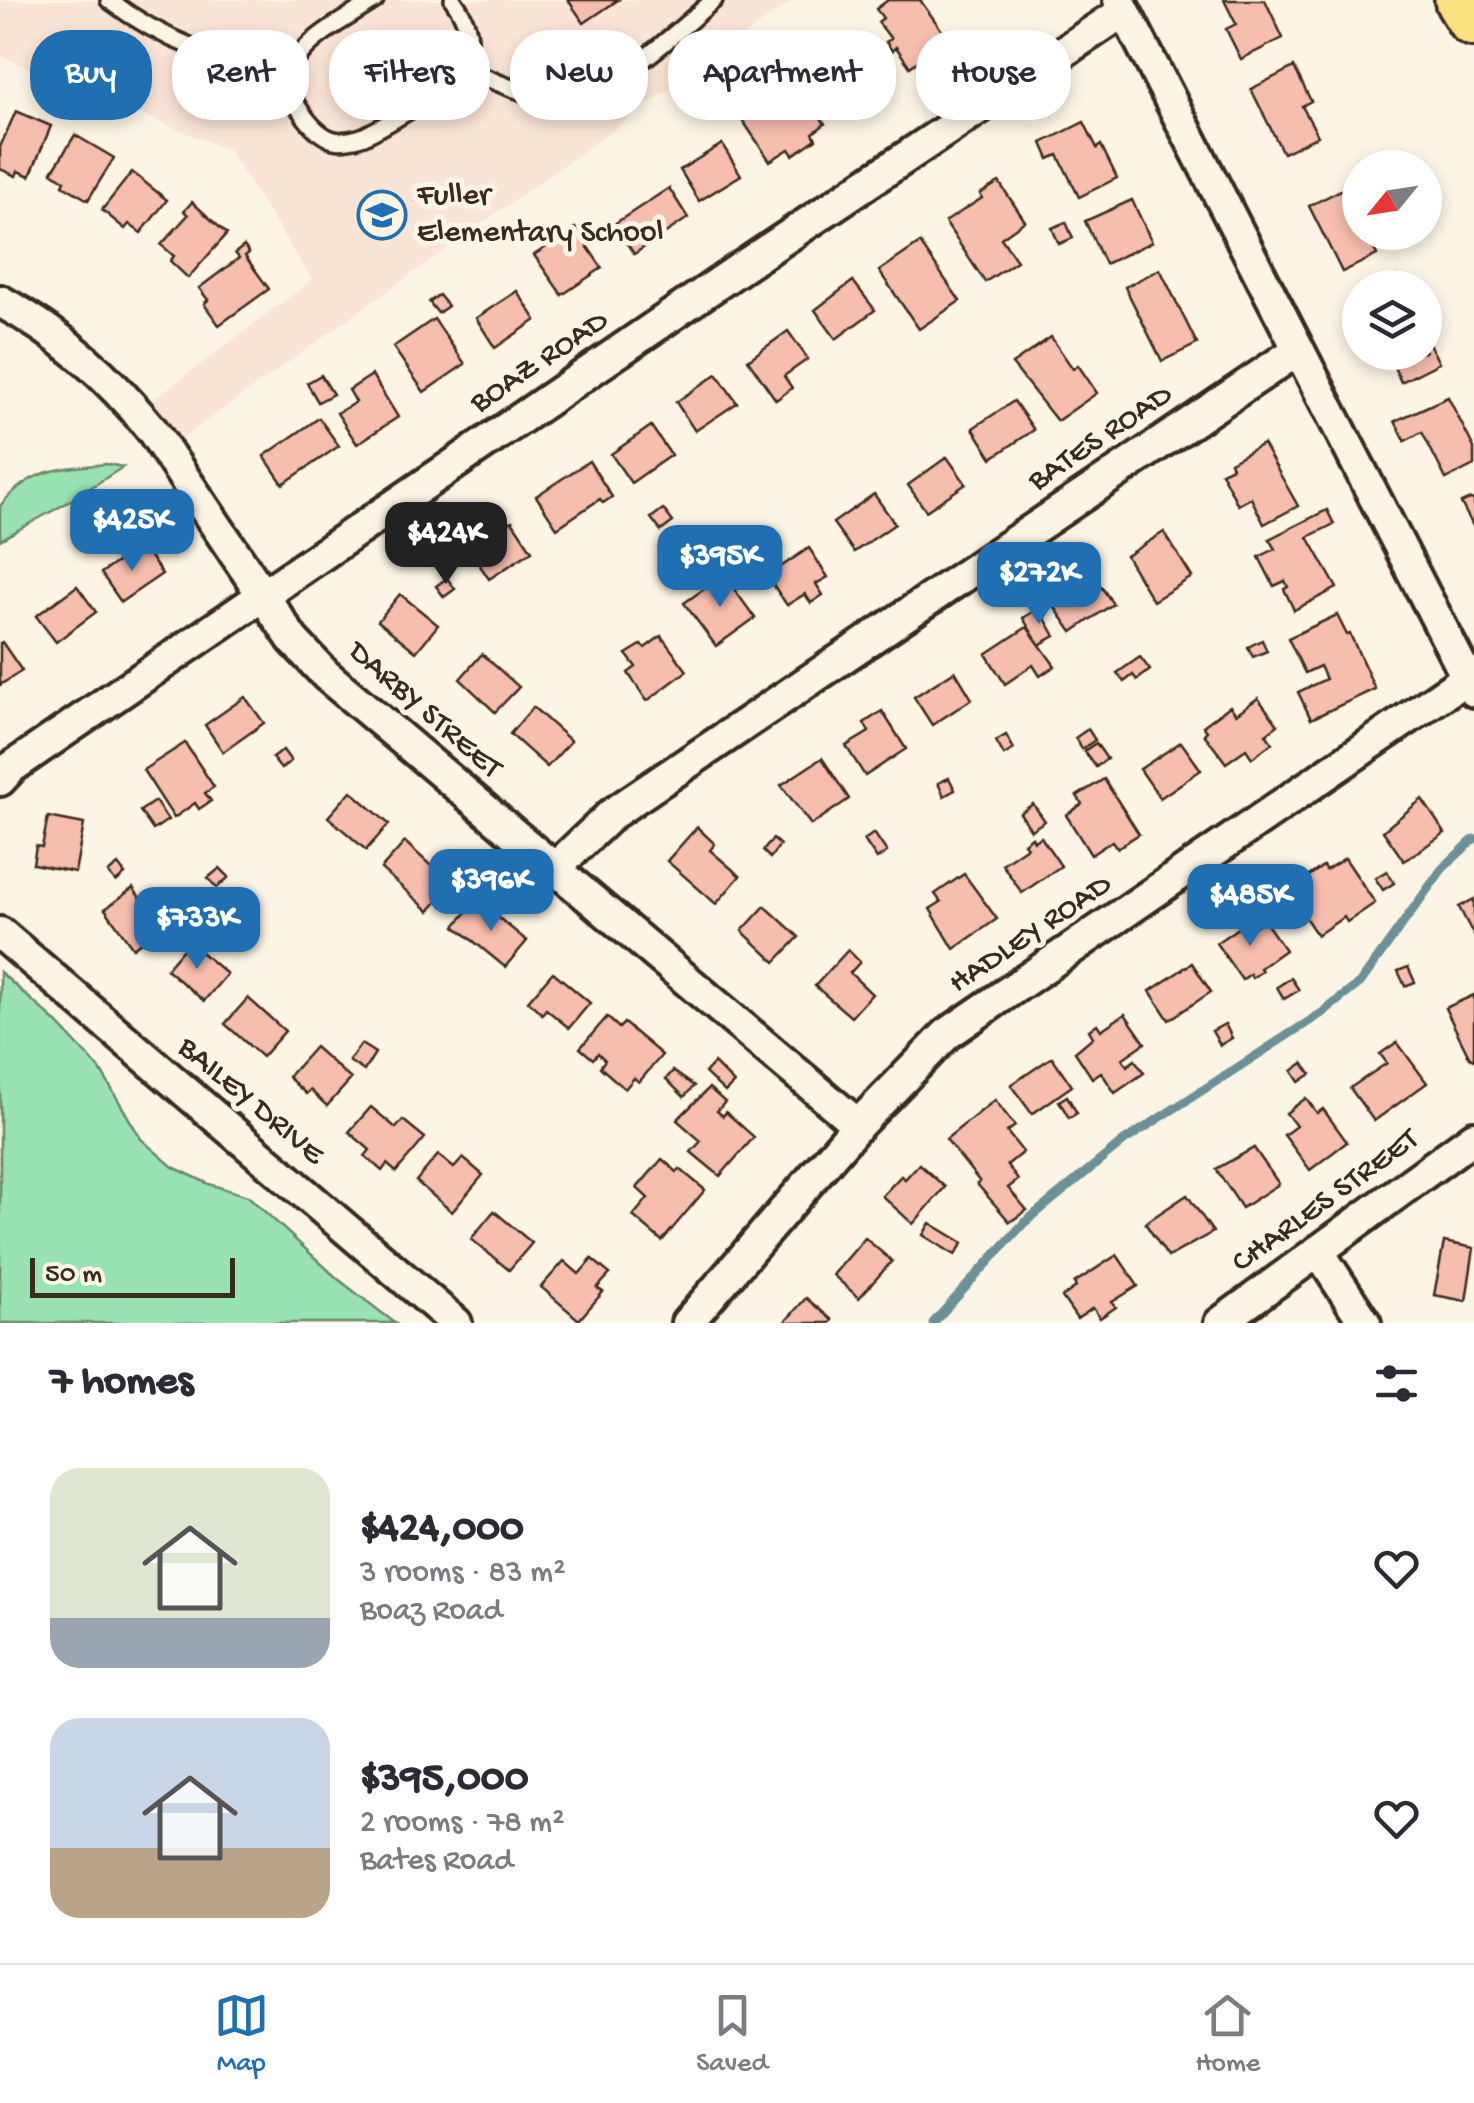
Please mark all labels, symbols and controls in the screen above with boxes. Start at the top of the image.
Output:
chip: Buy [30,30,152,120]
chip: Rent [172,30,309,120]
chip: Filters [329,30,490,120]
chip: New [510,30,648,120]
chip: Apartment [668,30,896,120]
chip: House [916,30,1071,120]
north arrow [1342,150,1442,250]
map controls [1342,150,1442,370]
place label: Fuller Elementary School [416,178,664,253]
school or university icon: Fuller Elementary School [356,189,408,241]
button: layers [1342,270,1442,370]
street label: BOAZ ROAD [463,303,616,424]
street label: BATES ROAD [1021,377,1180,502]
pin: $425K [62,489,202,574]
text: $425K [92,502,172,540]
pin: $424K [376,502,516,587]
text: $424K [407,515,485,553]
pin: $395K [650,525,790,610]
text: $395K [679,538,761,576]
pin: $272K [969,542,1109,627]
text: $272K [999,555,1079,593]
street label: DARBY STREET [338,633,510,789]
pin: $396K [421,849,561,934]
text: $396K [451,862,531,900]
pin: $485K [1180,864,1320,949]
street label: HADLEY ROAD [943,867,1120,1003]
text: $485K [1209,877,1291,915]
pin: $733K [127,887,267,972]
text: $733K [156,900,238,938]
street label: BAILEY DRIVE [168,1029,332,1175]
street label: CHARLES STREET [1225,1121,1428,1282]
scale bar [30,1253,235,1298]
text: 50 m [45,1259,102,1292]
icon: filters [1369,1356,1424,1411]
text: 7 homes [50,1359,193,1408]
text: $424,000 [360,1506,524,1555]
icon: home [130,1508,250,1628]
icon: heart [1369,1541,1424,1596]
text: 3 rooms · 83 m² [360,1555,566,1593]
text: Boaz Road [360,1593,502,1631]
text: $395,000 [360,1756,529,1805]
icon: home [130,1758,250,1878]
icon: heart [1369,1791,1424,1846]
text: 2 rooms · 78 m² [360,1805,565,1843]
text: Bates Road [360,1843,513,1881]
tab: Map [214,1988,269,2081]
tab: Saved [696,1988,768,2081]
tab: Home [1195,1988,1260,2081]

